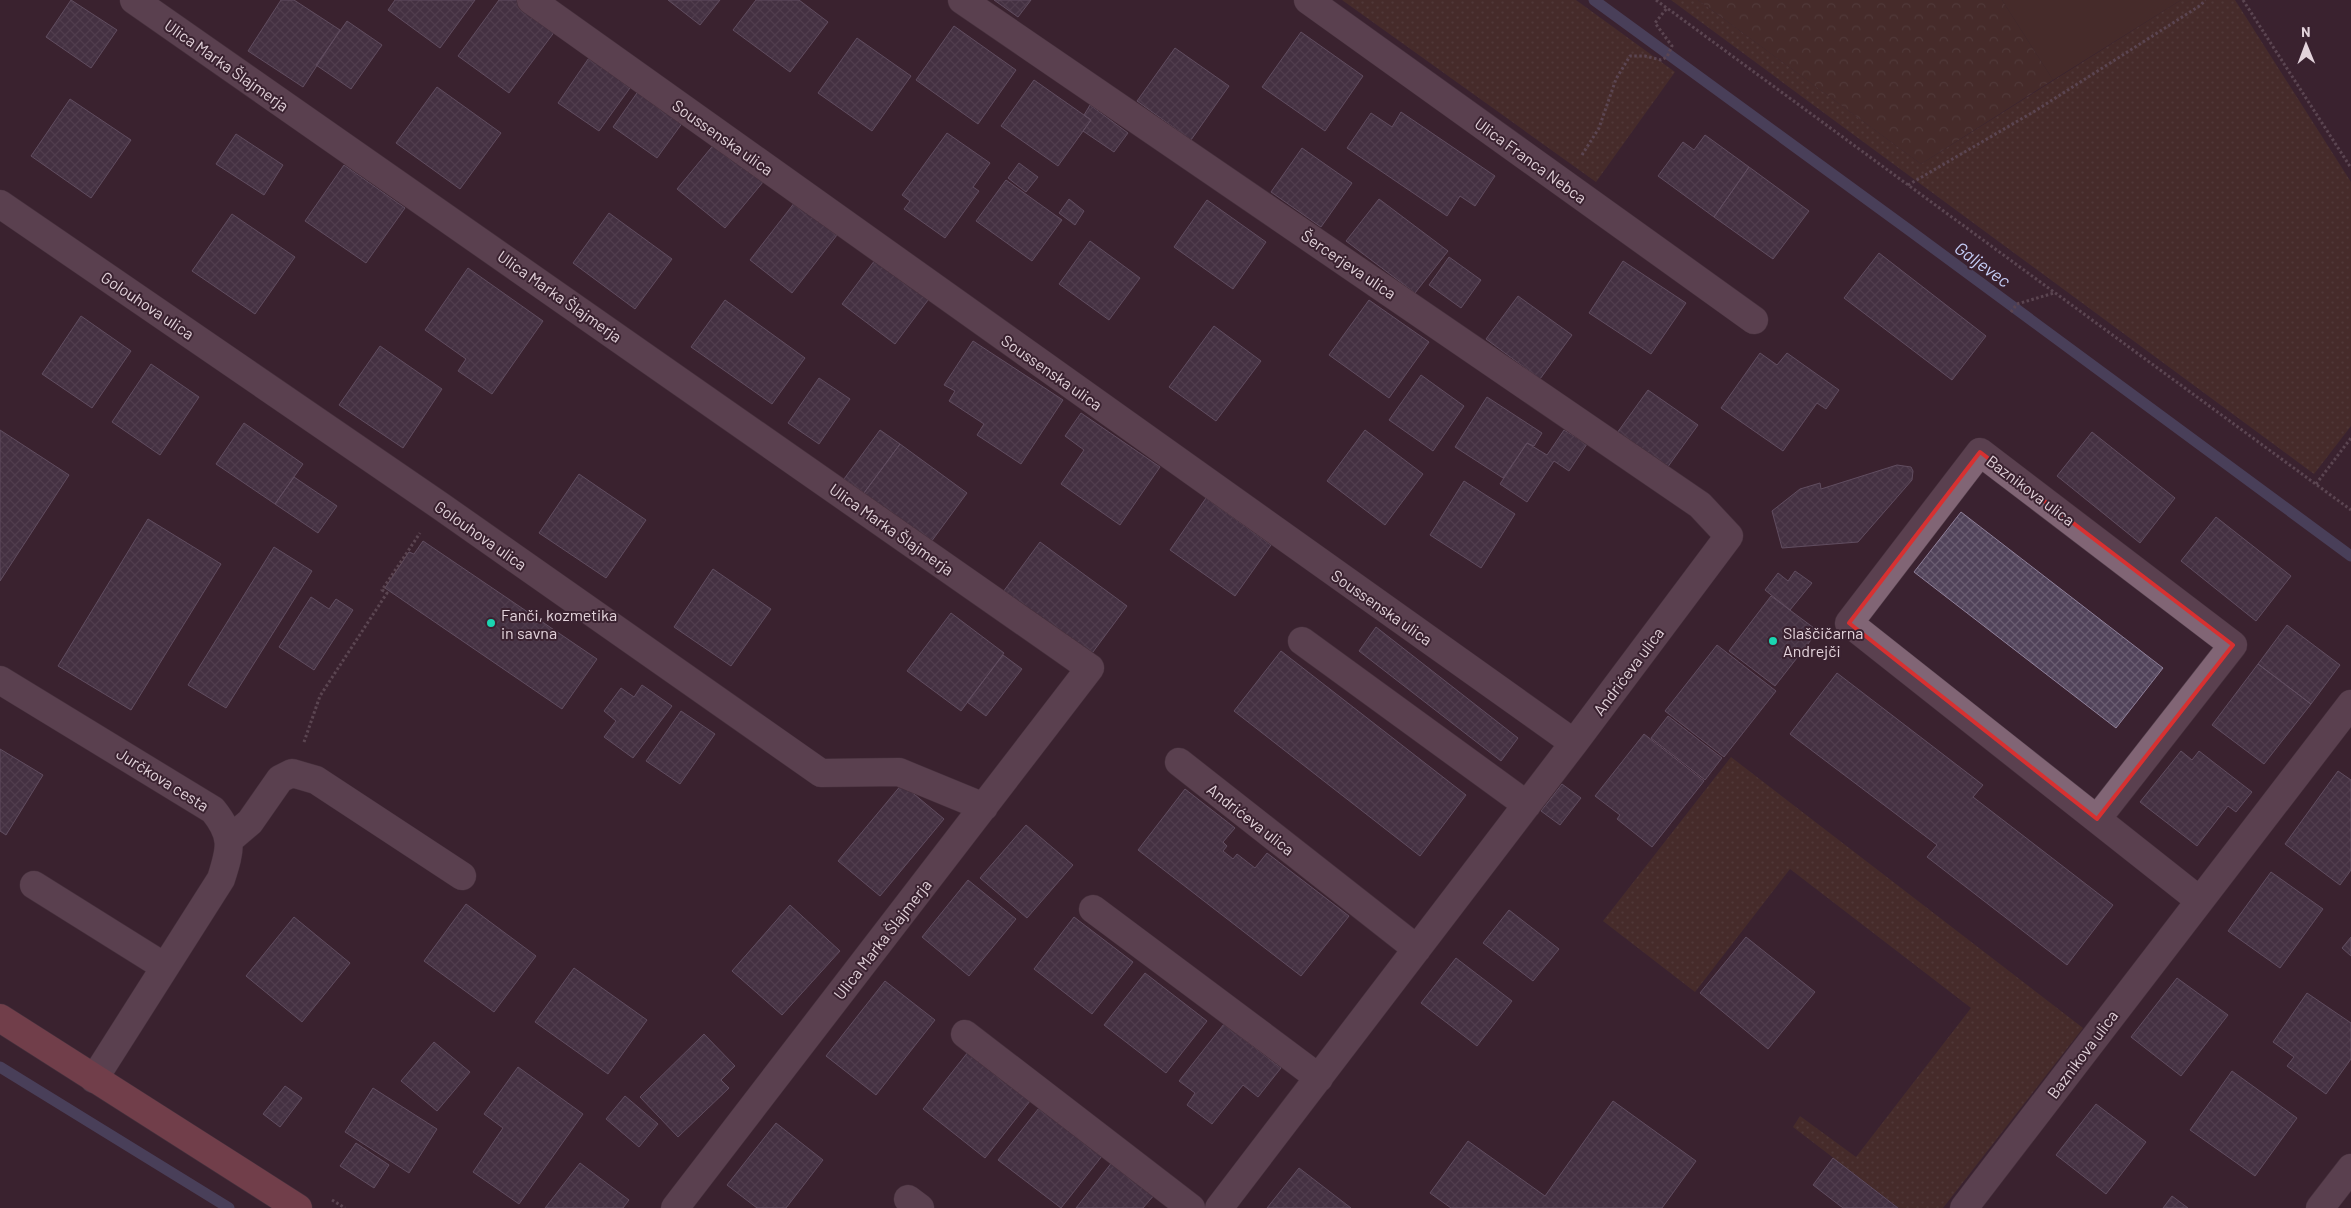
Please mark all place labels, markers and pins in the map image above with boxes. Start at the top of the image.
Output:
place label: Fanči, kozmetika in savna [501,605,617,642]
marker: Fanči, kozmetika in savna [485,617,497,629]
place label: Slaščičarna Andrejči [1783,623,1863,660]
marker: Slaščičarna Andrejči [1767,635,1779,647]

